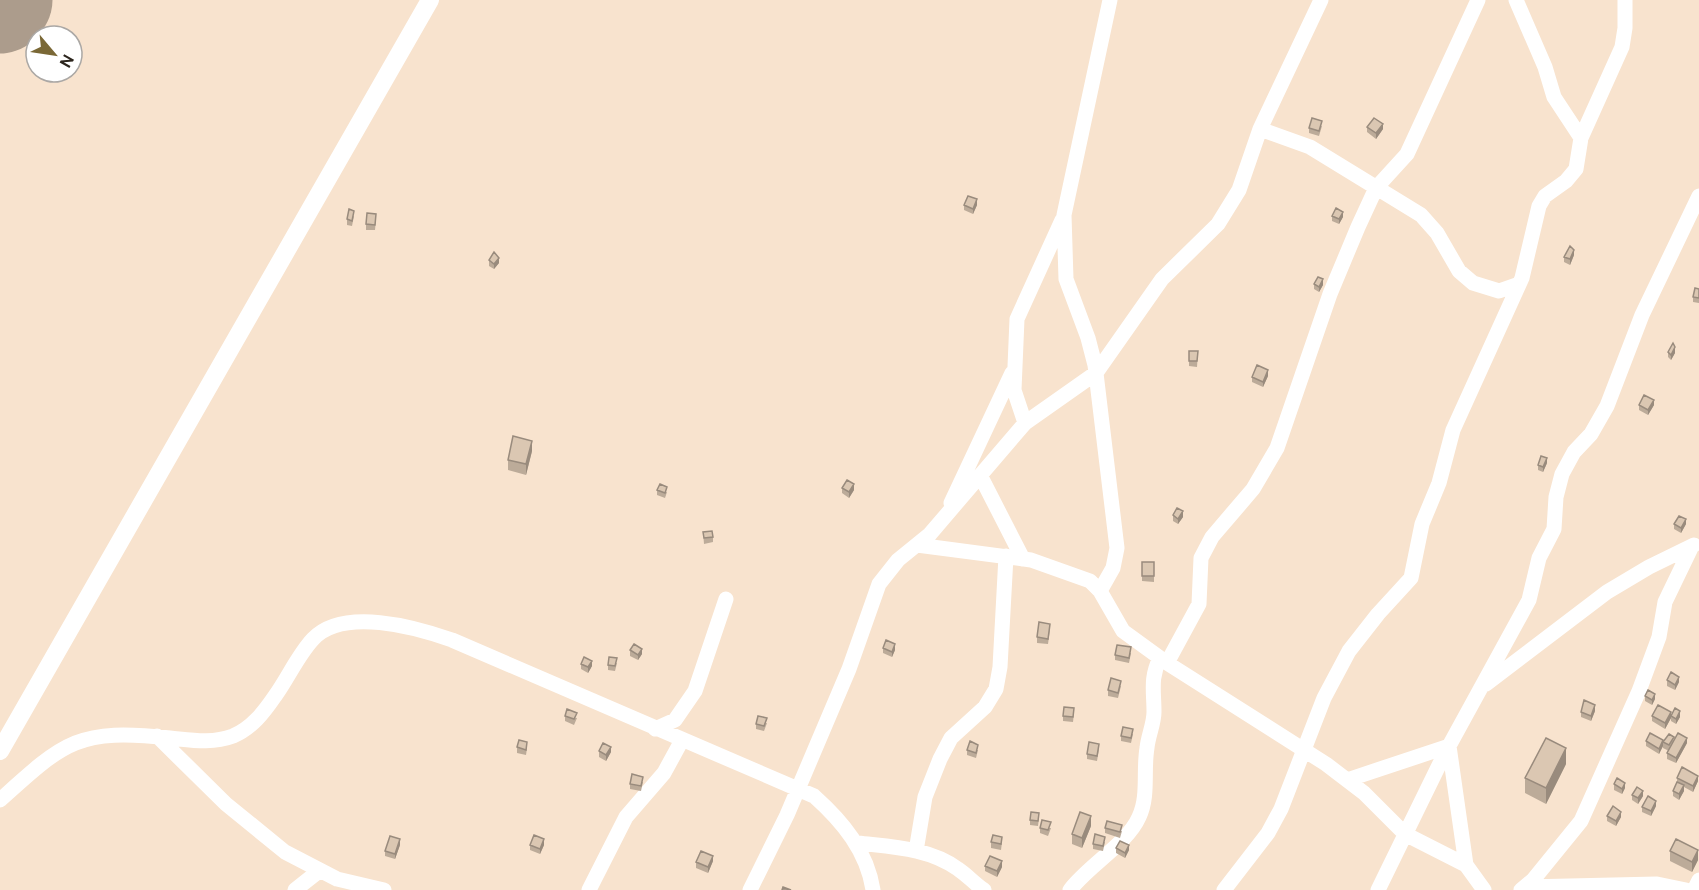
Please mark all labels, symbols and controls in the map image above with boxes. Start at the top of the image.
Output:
north arrow [24,24,84,84]
text: N [55,51,79,71]

